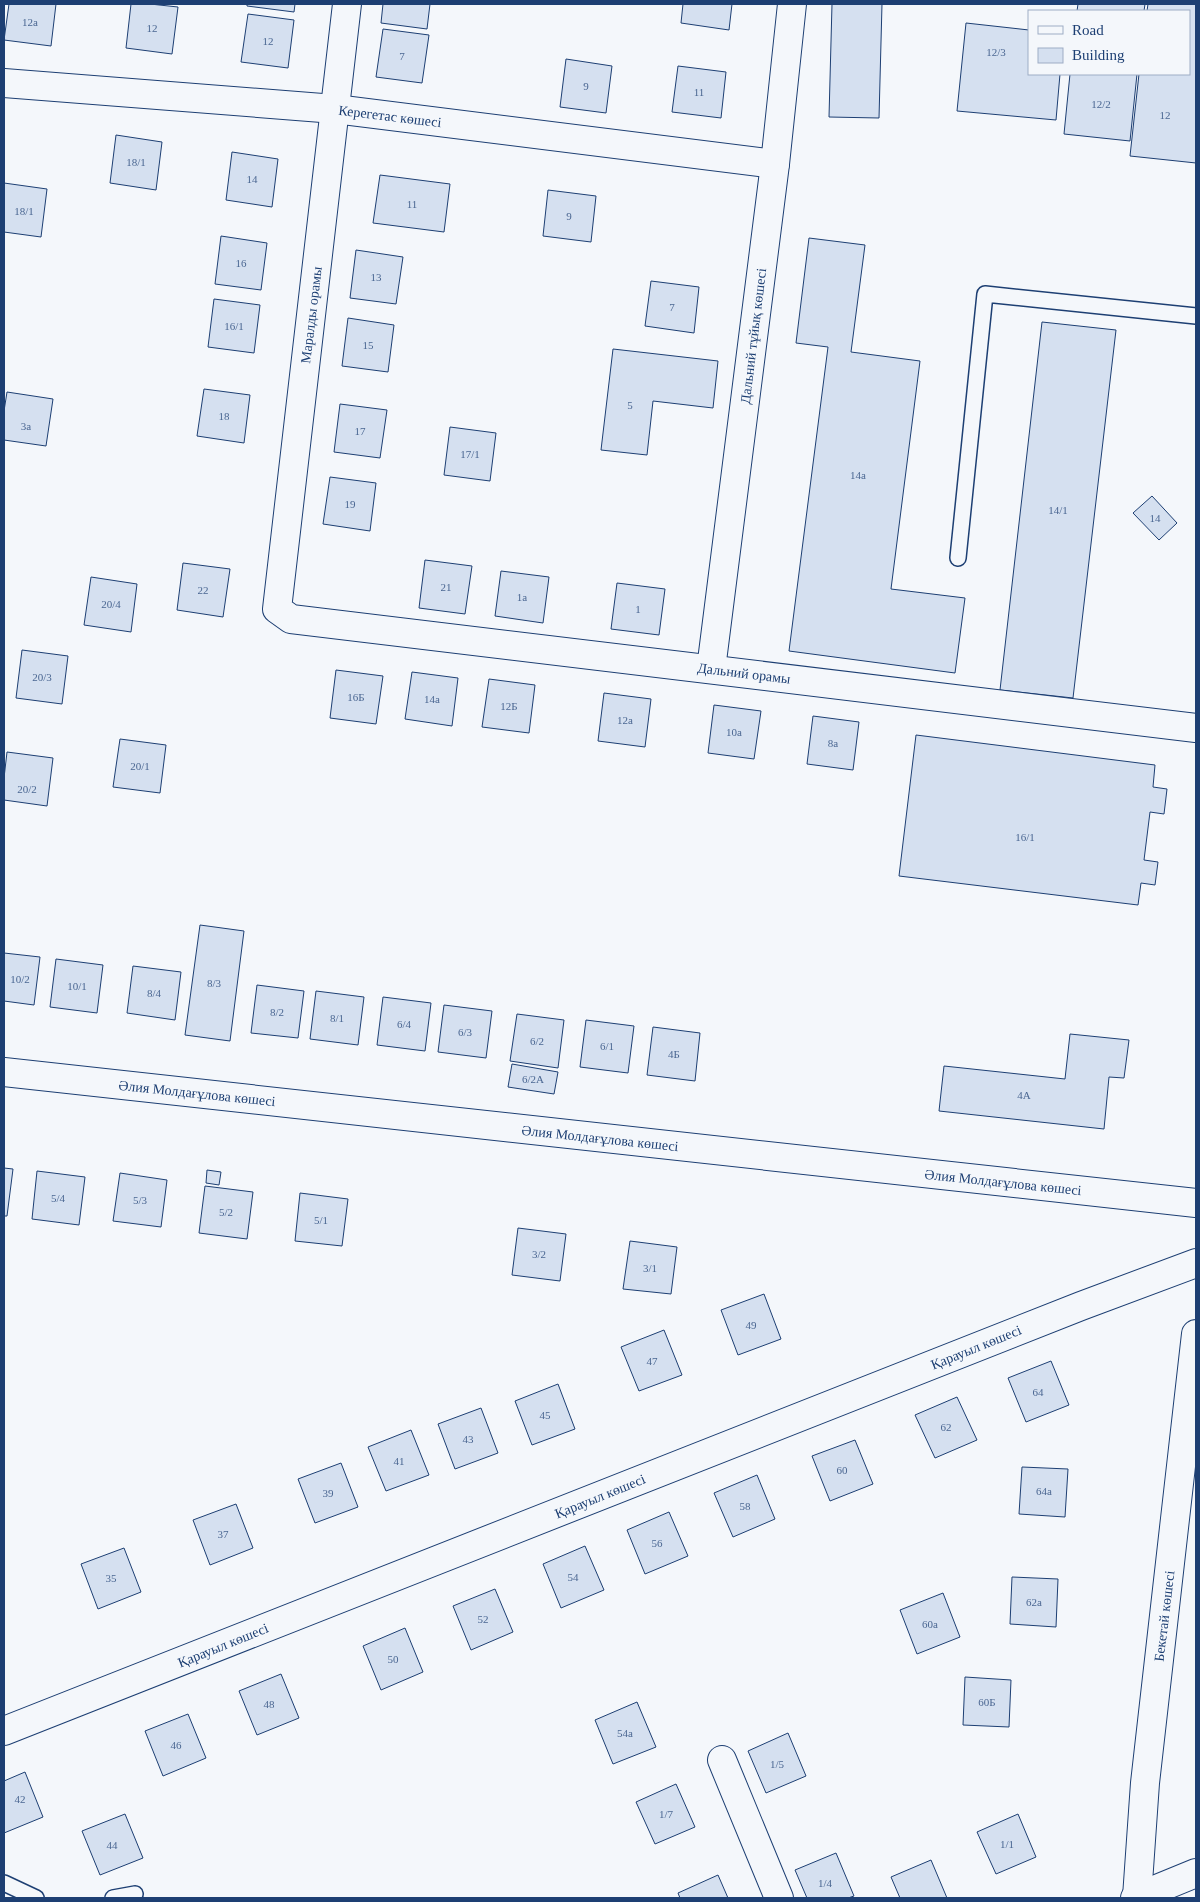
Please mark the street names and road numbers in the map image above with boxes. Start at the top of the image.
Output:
street label: Керегетас көшесі [338,103,442,130]
street label: Маралды орамы [298,265,325,364]
street label: Дальний тұйық көшесі [738,267,769,405]
street label: Дальний орамы [697,660,792,687]
street label: Әлия Молдағұлова көшесі [118,1078,276,1109]
street label: Әлия Молдағұлова көшесі [521,1123,679,1154]
street label: Әлия Молдағұлова көшесі [924,1167,1082,1198]
street label: Қарауыл көшесі [929,1322,1024,1372]
street label: Қарауыл көшесі [553,1471,648,1521]
street label: Бекетай көшесі [1151,1570,1178,1662]
street label: Қарауыл көшесі [176,1620,271,1670]

